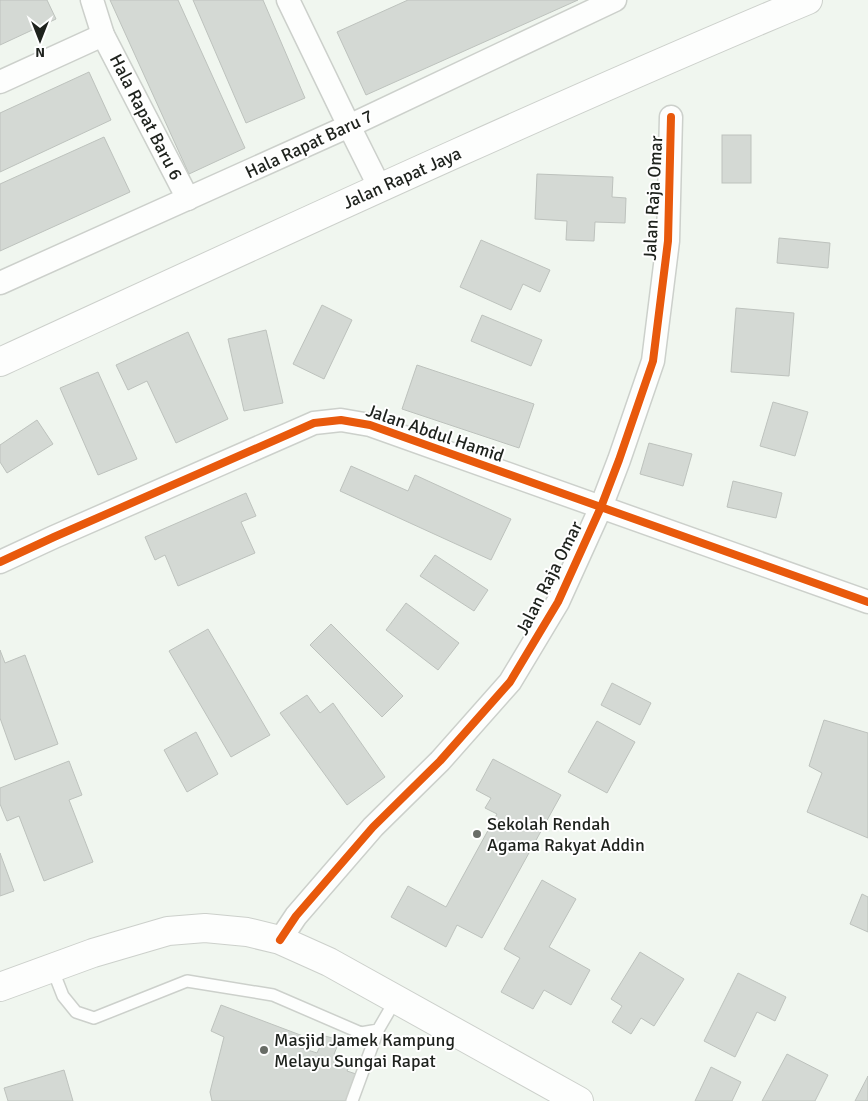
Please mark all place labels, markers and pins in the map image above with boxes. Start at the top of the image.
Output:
place label: Sekolah Rendah Agama Rakyat Addin [487,813,645,856]
marker: Sekolah Rendah Agama Rakyat Addin [471,828,483,840]
place label: Masjid Jamek Kampung Melayu Sungai Rapat [274,1029,455,1072]
marker: Masjid Jamek Kampung Melayu Sungai Rapat [258,1044,270,1056]

